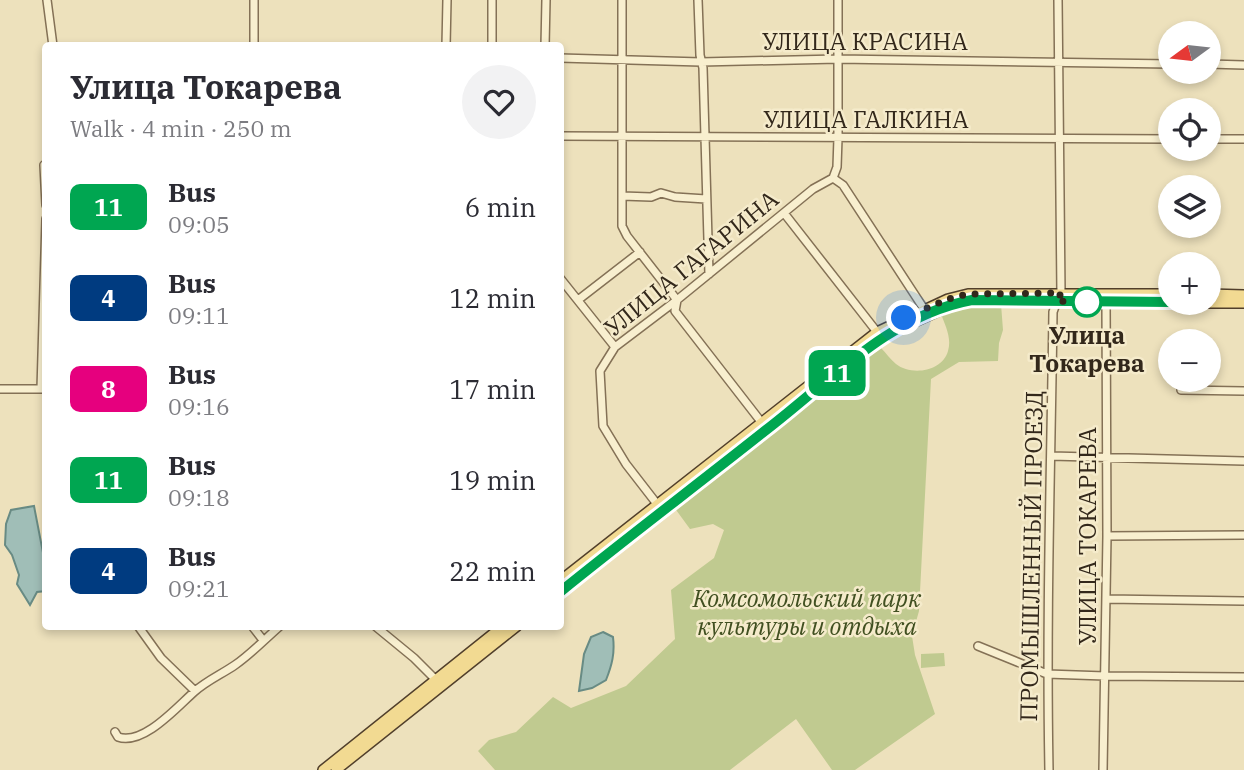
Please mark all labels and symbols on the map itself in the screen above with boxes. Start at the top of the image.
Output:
north arrow [1158,21,1222,84]
street label: УЛИЦА КРАСИНА [762,25,968,57]
street label: УЛИЦА ГАЛКИНА [763,103,969,135]
street label: УЛИЦА ГАГАРИНА [597,182,785,343]
marker: Улица Токарева [1072,287,1102,317]
your location [886,300,921,335]
place label: Улица Токарева [1029,319,1145,379]
line badge: 11 [806,350,868,396]
street label: ПРОМЫШЛЕННЫЙ ПРОЕЗД [1012,390,1050,722]
street label: УЛИЦА ТОКАРЕВА [1071,426,1103,645]
park label: Комсомольский парк культуры и отдыха [692,582,922,642]

